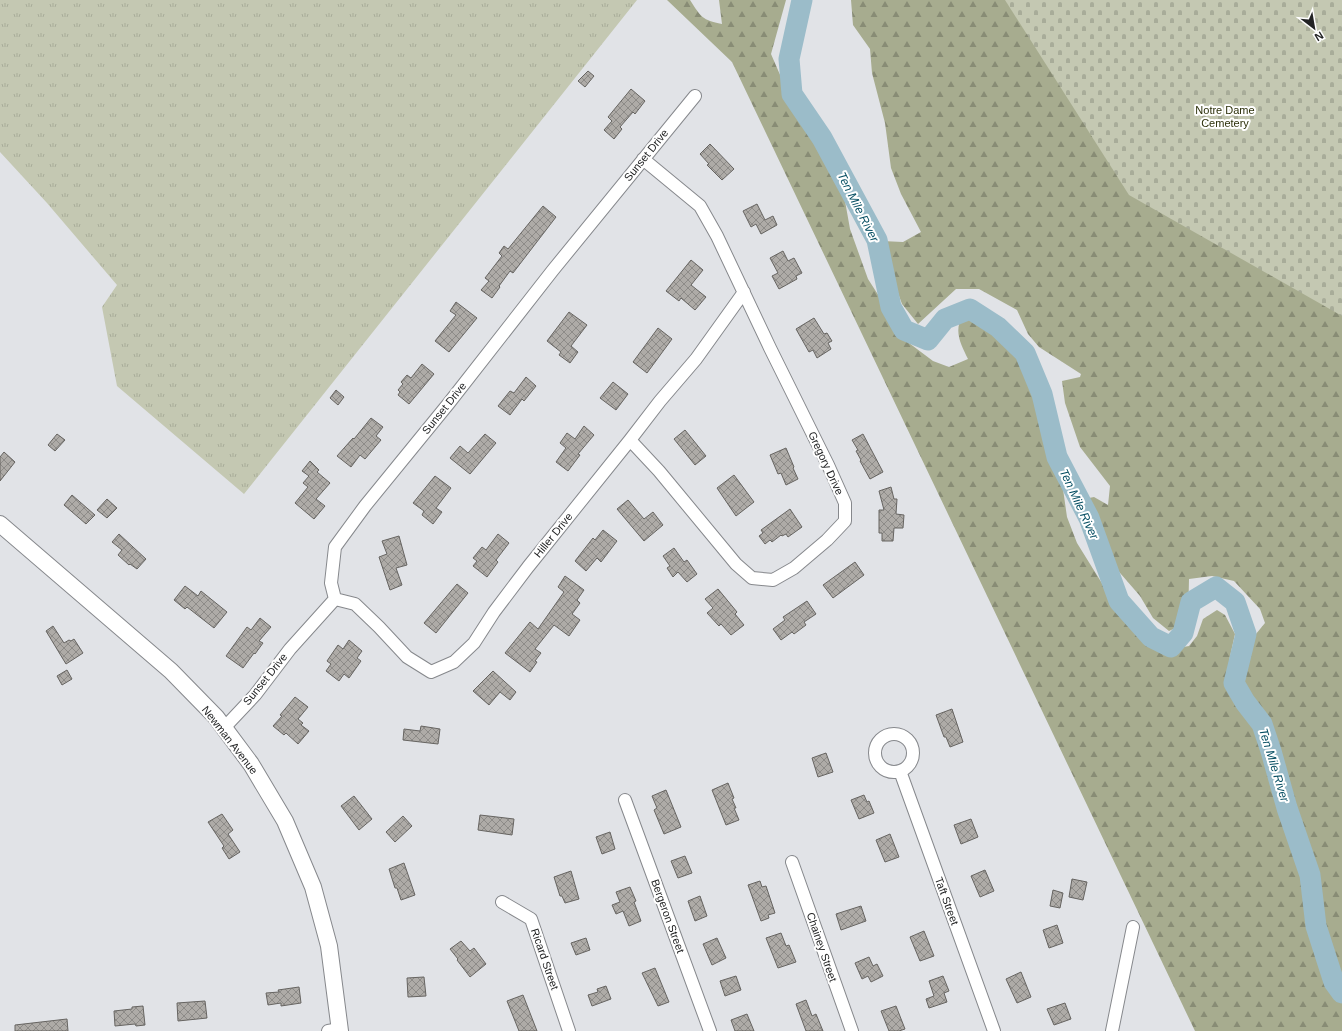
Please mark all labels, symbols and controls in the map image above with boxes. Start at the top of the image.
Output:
north arrow [1294,8,1334,48]
text: N [1313,29,1326,44]
park label: Notre Dame Cemetery [1195,104,1255,129]
street label: Sunset Drive [622,127,670,183]
water label: Ten Mile River [834,170,882,245]
street label: Sunset Drive [420,380,468,436]
street label: Gregory Drive [806,429,846,497]
water label: Ten Mile River [1057,466,1102,542]
street label: Hiller Drive [531,510,575,560]
street label: Sunset Drive [241,651,289,707]
street label: Newman Avenue [200,704,260,776]
water label: Ten Mile River [1256,726,1292,804]
street label: Taft Street [933,875,961,927]
street label: Bergeron Street [649,877,687,955]
street label: Chainey Street [804,911,840,983]
street label: Ricard Street [529,927,561,991]

